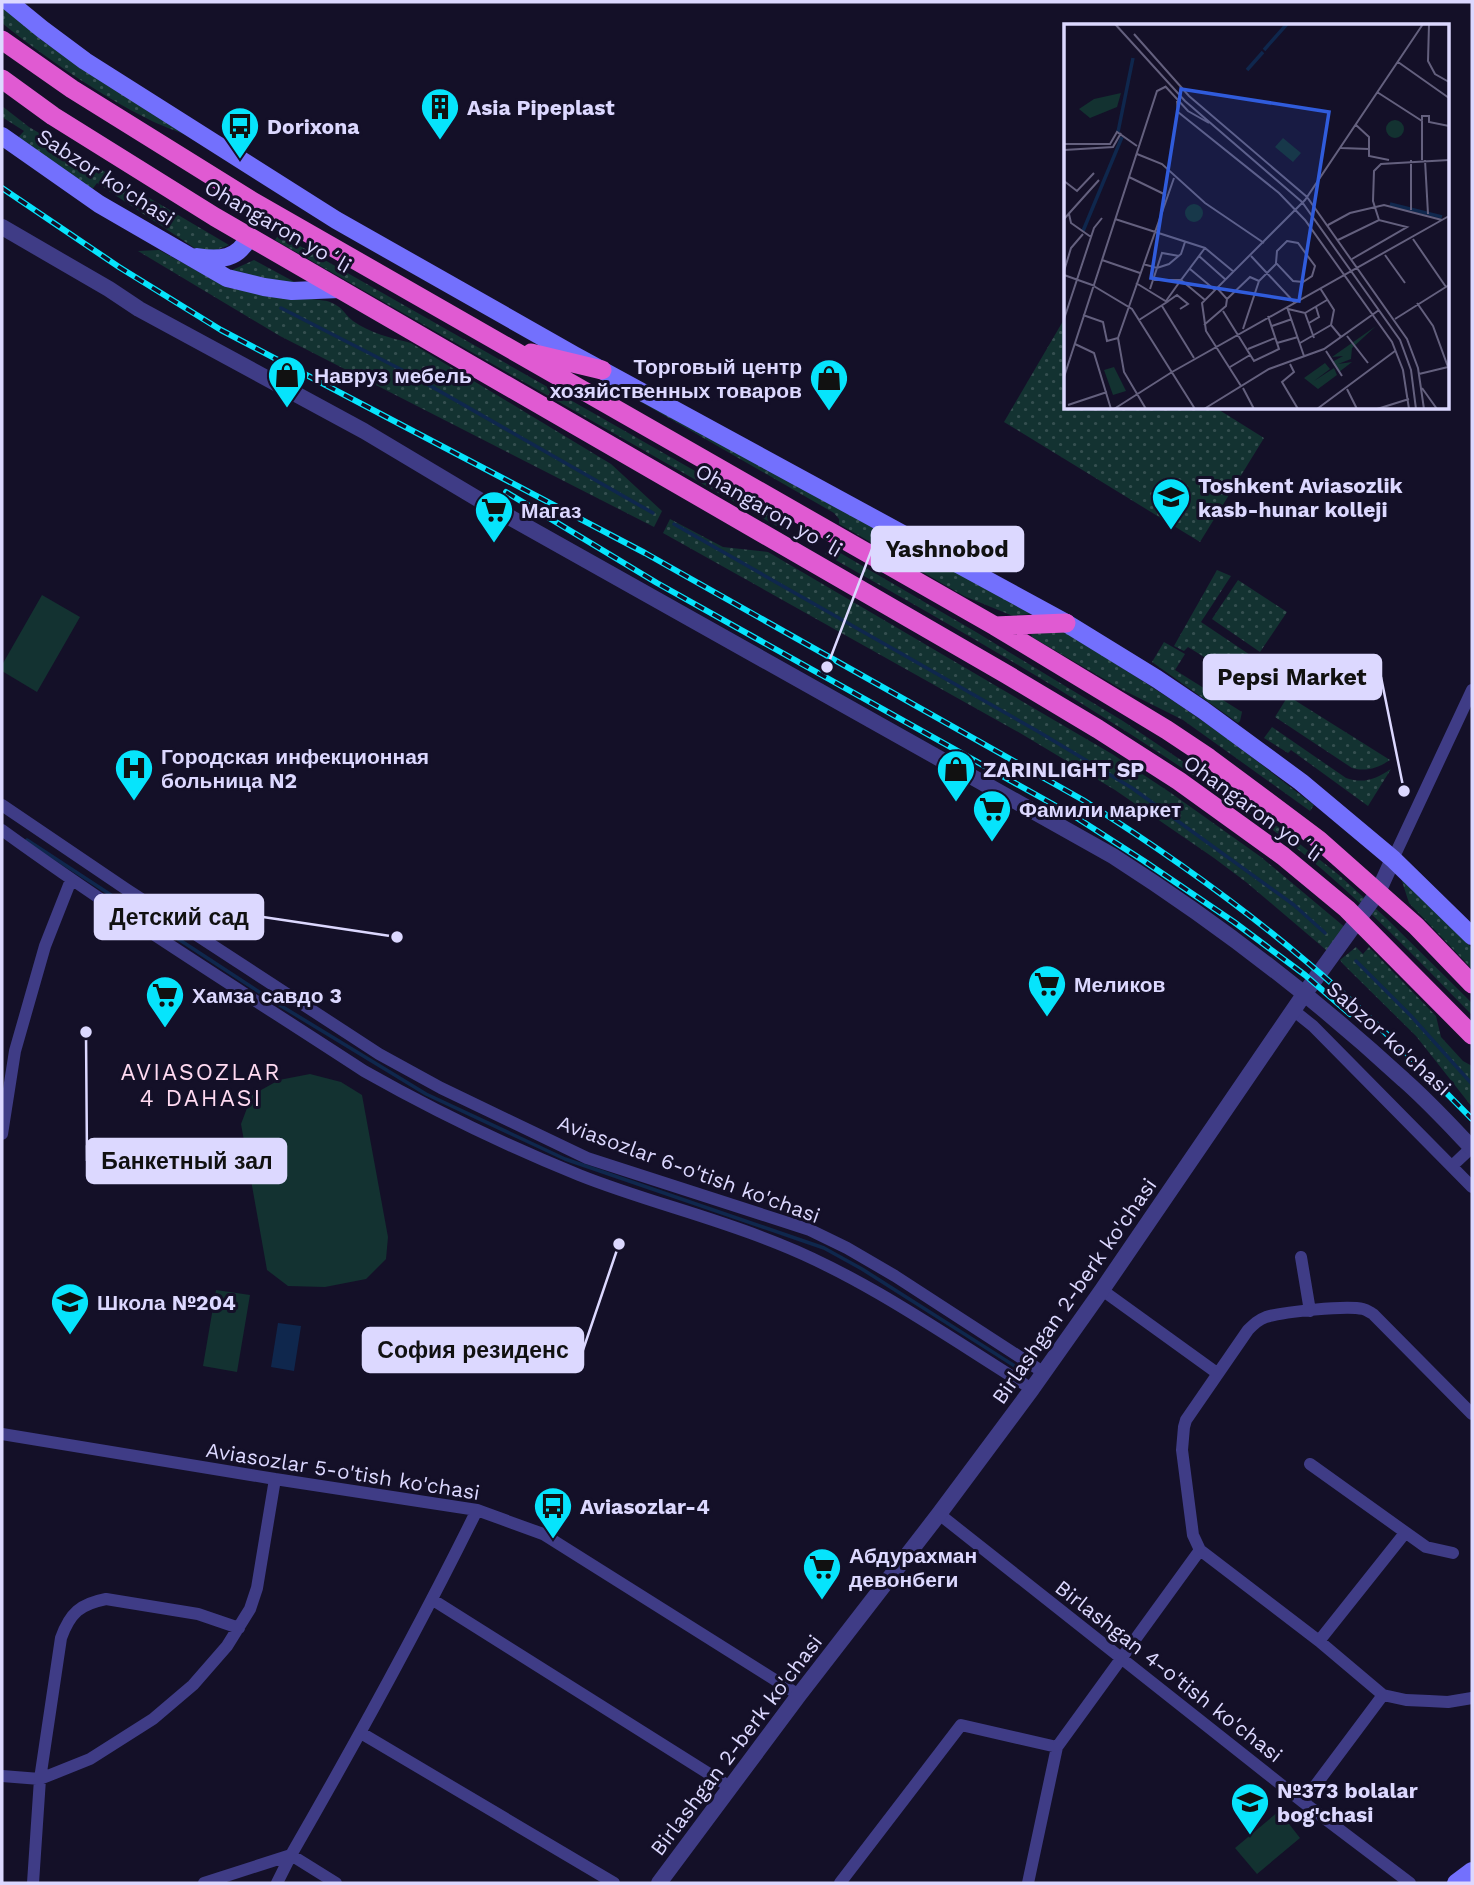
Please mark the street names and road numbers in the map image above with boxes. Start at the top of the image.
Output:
street label: Sabzor ko'chasi [33,123,179,231]
street label: Ohangaron yoʻli [200,174,356,278]
street label: Ohangaron yoʻli [691,458,847,562]
street label: Ohangaron yoʻli [1179,749,1327,867]
street label: Sabzor ko'chasi [1322,976,1456,1100]
street label: Aviasozlar 6-o'tish ko'chasi [554,1110,824,1228]
street label: Birlashgan 2-berk ko'chasi [986,1173,1162,1409]
street label: Aviasozlar 5-o'tish ko'chasi [204,1437,482,1505]
street label: Birlashgan 4-o'tish ko'chasi [1050,1575,1288,1767]
street label: Birlashgan 2-berk ko'chasi [645,1630,827,1860]

